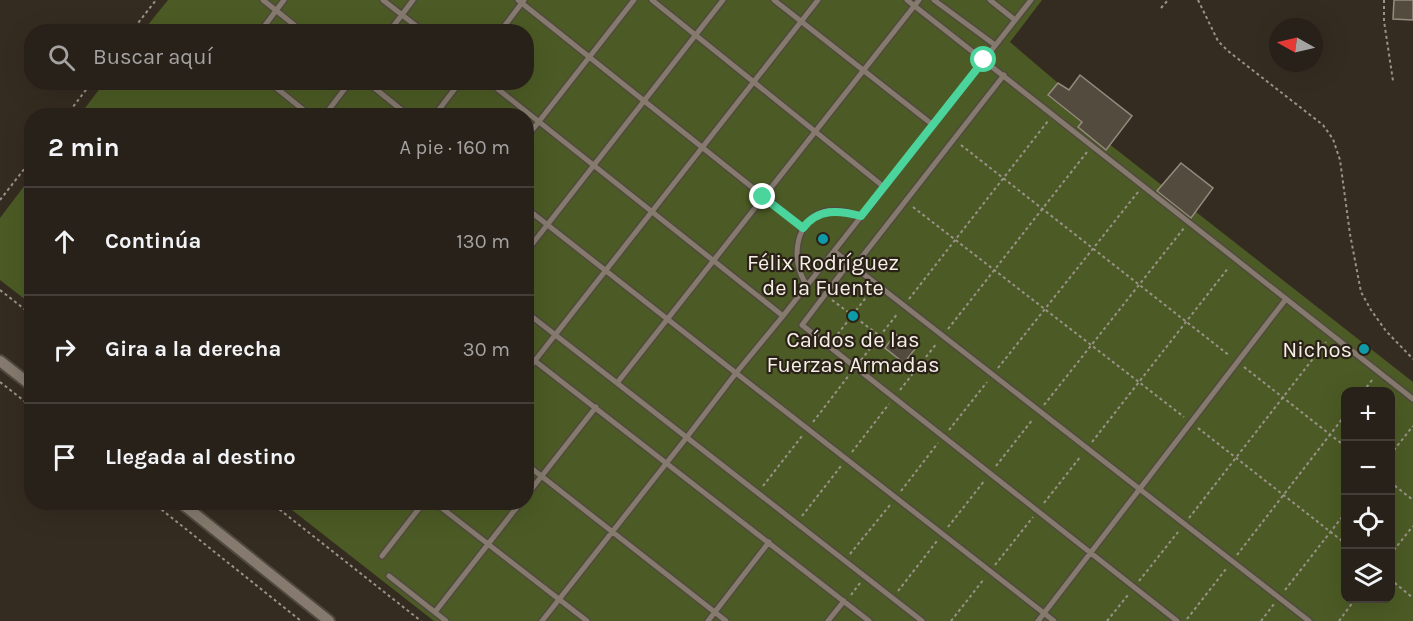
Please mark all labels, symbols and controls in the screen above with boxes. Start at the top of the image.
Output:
north arrow [1269,18,1323,72]
search box [24,24,534,90]
icon: search [45,41,78,74]
text: Buscar aquí [93,44,213,70]
route start [970,46,996,72]
text: 2 min [48,132,120,163]
text: A pie · 160 m [399,136,510,159]
route end [749,183,775,209]
icon: ahead [48,225,81,258]
text: Continúa [105,228,201,254]
text: 130 m [456,230,510,253]
marker: Félix Rodríguez de la Fuente [816,232,830,246]
place label: Félix Rodríguez de la Fuente [747,250,899,301]
marker: Caídos de las Fuerzas Armadas [846,309,860,323]
place label: Caídos de las Fuerzas Armadas [767,327,939,378]
icon: right [48,333,81,366]
text: Gira a la derecha [105,336,281,362]
place label: Nichos [1282,337,1352,363]
text: 30 m [463,338,510,361]
marker: Nichos [1357,342,1371,356]
map controls [1341,387,1395,603]
button: + [1341,387,1395,441]
icon: arrive [48,441,81,474]
button: − [1341,441,1395,495]
text: Llegada al destino [105,444,296,470]
button: locate [1341,495,1395,549]
button: layers [1341,549,1395,603]

